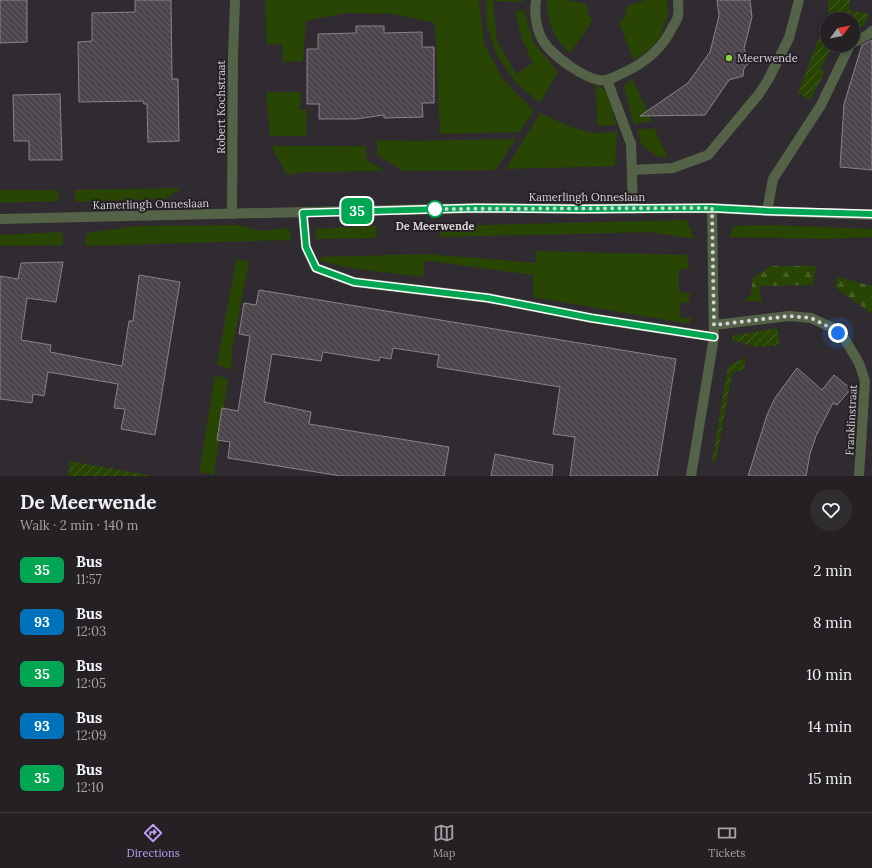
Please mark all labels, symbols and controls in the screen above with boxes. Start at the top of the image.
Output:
north arrow [820,12,860,52]
map controls [820,12,860,52]
place label: Meerwende [737,51,798,65]
marker: Meerwende [724,53,734,63]
street label: Robert Kochstraat [214,60,228,154]
street label: Kamerlingh Onneslaan [529,190,646,204]
street label: Kamerlingh Onneslaan [93,196,210,212]
line badge: 35 [339,198,375,224]
marker: De Meerwende [426,200,444,218]
text: 35 [349,202,365,220]
place label: De Meerwende [395,219,475,233]
your location [828,323,848,343]
street label: Franklinstraat [842,383,860,456]
button: heart [810,489,852,531]
text: De Meerwende [20,490,157,514]
text: Walk · 2 min · 140 m [20,517,138,534]
text: Bus [76,552,102,571]
text: 35 [34,561,50,579]
text: 2 min [813,561,852,580]
text: 11:57 [76,571,102,588]
text: Bus [76,604,102,623]
text: 93 [34,613,50,631]
text: 8 min [813,613,852,632]
text: 12:03 [76,623,106,640]
text: Bus [76,656,102,675]
text: 35 [34,665,50,683]
text: 10 min [807,665,852,684]
text: 12:05 [76,675,106,692]
text: Bus [76,708,102,727]
text: 93 [34,717,50,735]
text: 14 min [808,717,852,736]
text: 12:09 [76,727,107,744]
text: Bus [76,760,102,779]
text: 35 [34,769,50,787]
text: 15 min [808,769,852,788]
text: 12:10 [76,779,104,796]
tab: Directions [127,822,180,860]
tab: Map [433,822,455,860]
tab: Tickets [708,822,745,860]

